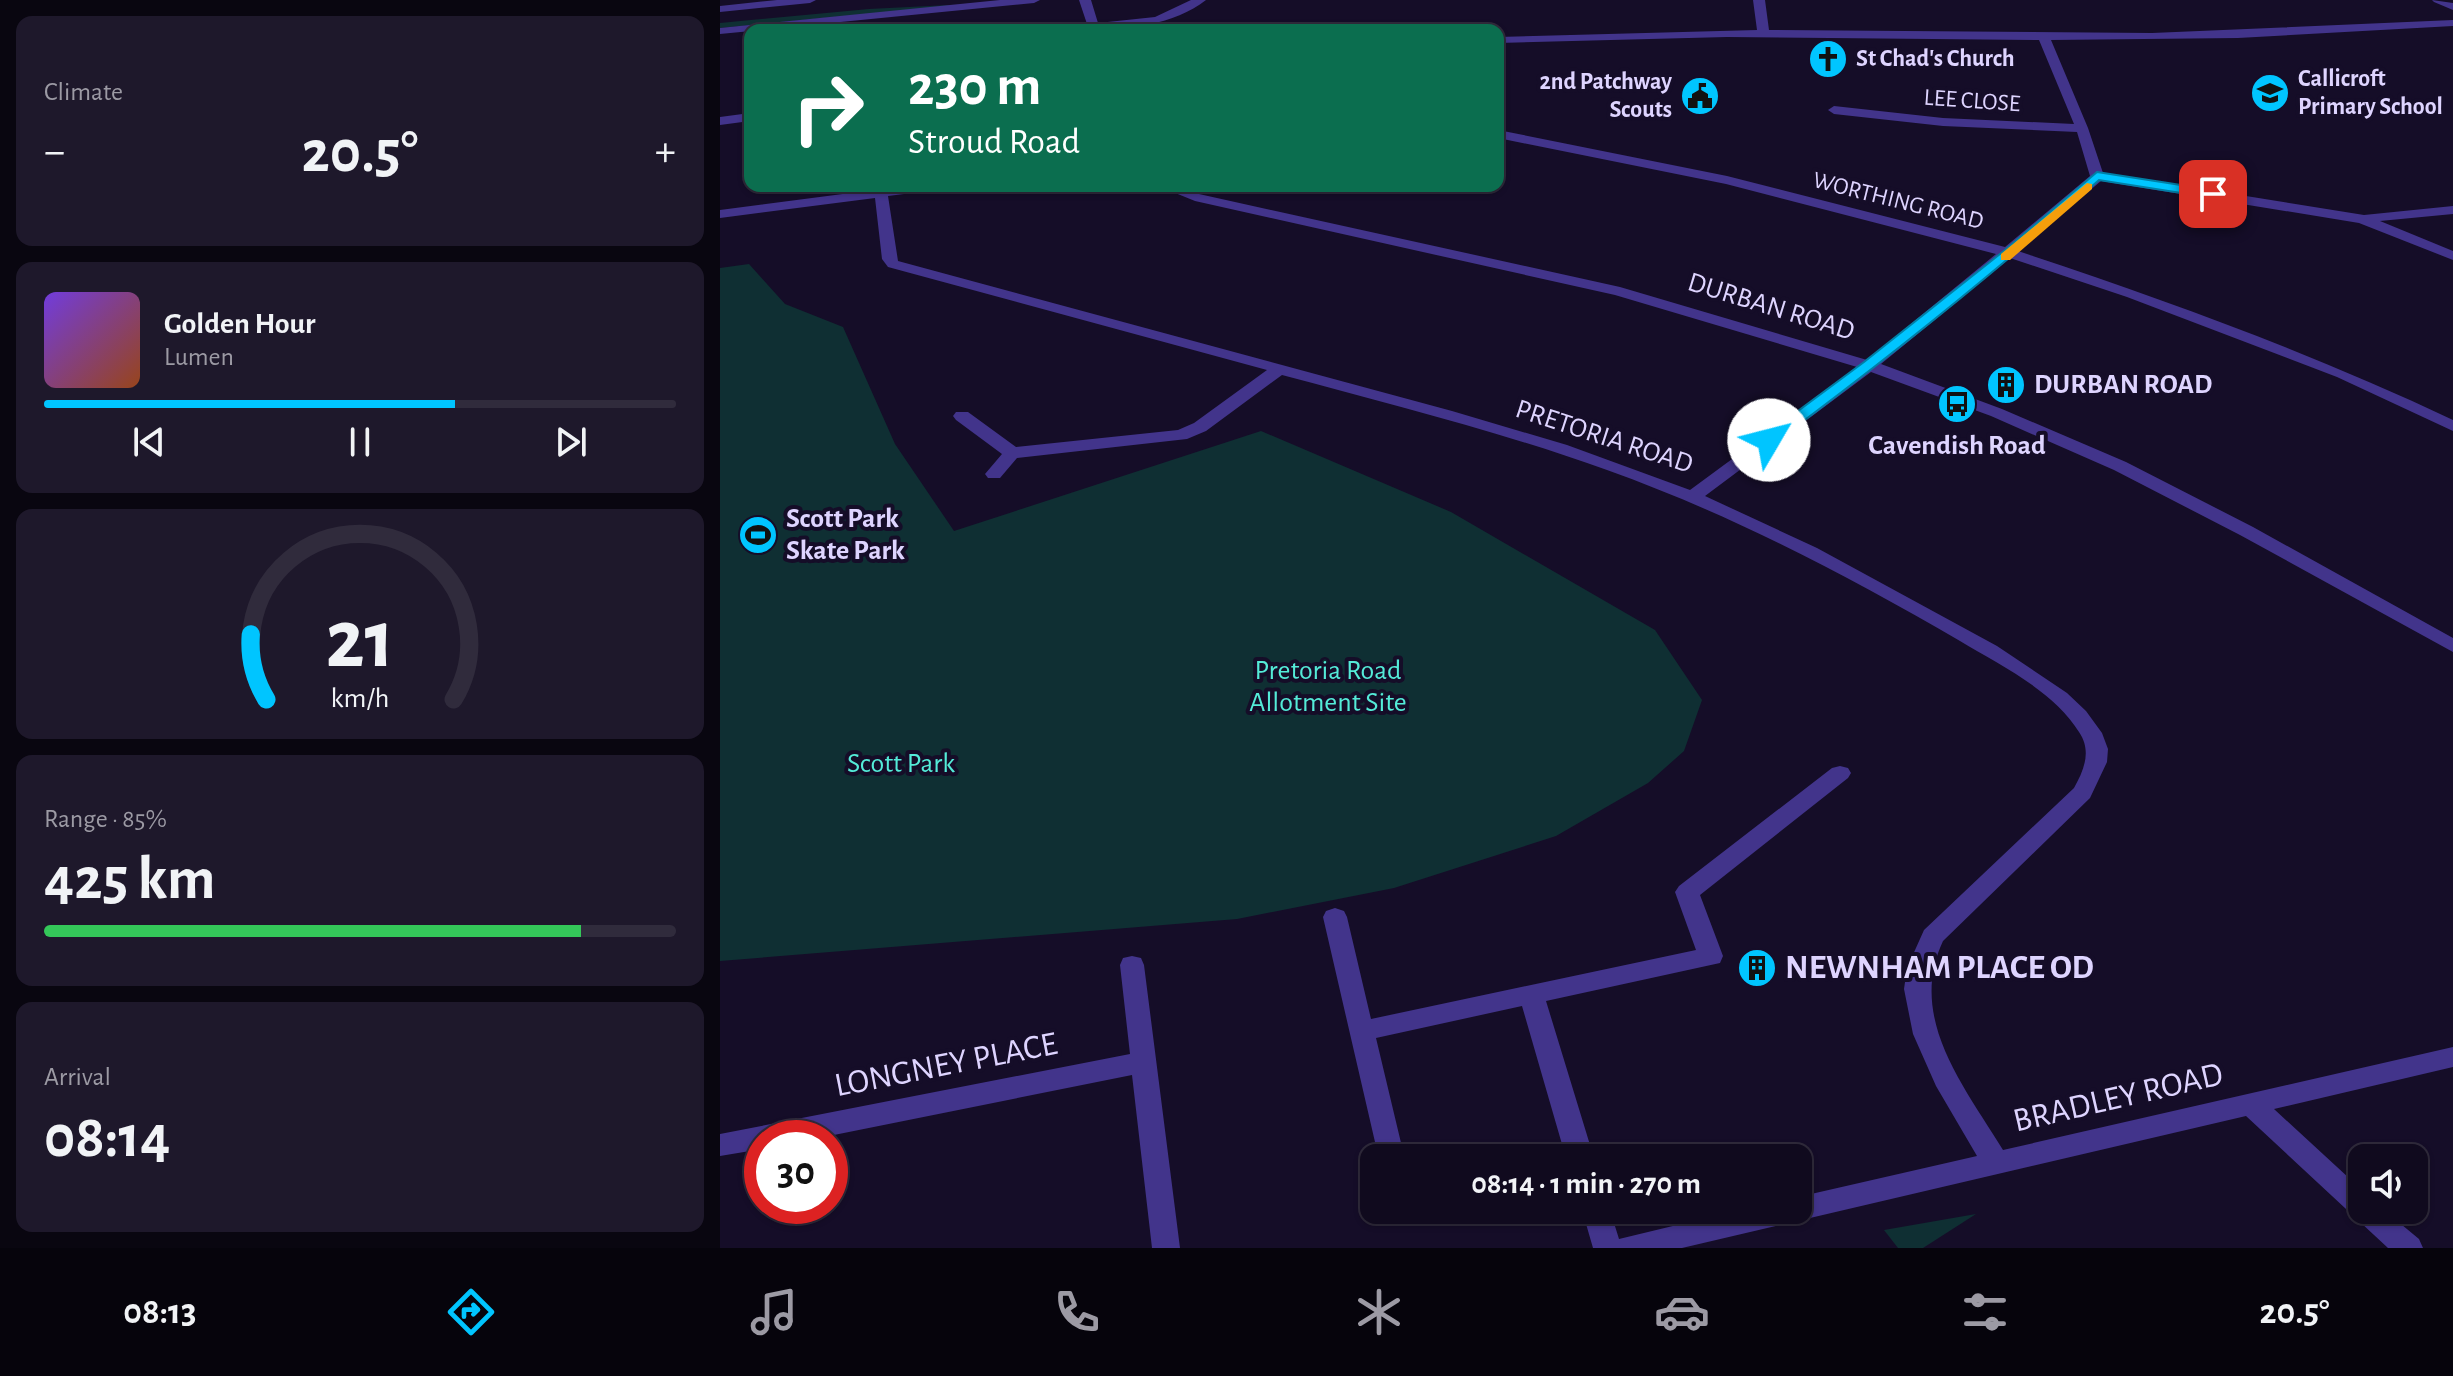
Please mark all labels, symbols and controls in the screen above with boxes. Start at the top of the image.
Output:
church icon: St Chad's Church [1807,38,1849,80]
place label: St Chad's Church [1856,47,2015,71]
icon: right [776,56,880,160]
text: 230 m [908,59,1041,115]
place label: Callicroft Primary School [2298,67,2443,119]
place label: 2nd Patchway Scouts [1539,70,1672,122]
school or university icon: Callicroft Primary School [2249,72,2291,114]
public building icon: 2nd Patchway Scouts [1679,75,1721,117]
text: Climate [44,79,123,105]
street label: LEE CLOSE [1923,86,2022,116]
text: 20.5° [302,123,418,183]
text: Stroud Road [908,124,1080,160]
text: − [44,130,65,174]
text: + [655,130,676,174]
pin [2179,160,2247,228]
street label: WORTHING ROAD [1810,168,1986,234]
icon: arrive [2191,172,2235,216]
street label: DURBAN ROAD [1684,268,1858,346]
text: Golden Hour [164,309,316,339]
text: Lumen [164,344,234,370]
building icon: DURBAN ROAD [1985,364,2027,406]
place label: DURBAN ROAD [2034,371,2212,399]
bus stop icon: Cavendish Road [1936,383,1978,425]
street label: PRETORIA ROAD [1512,395,1696,479]
position arrow [1727,398,1811,482]
icon: previous [127,420,171,464]
icon: pause [338,420,382,464]
icon: next [549,420,593,464]
place label: Cavendish Road [1868,432,2046,460]
place label: Scott Park Skate Park [786,505,905,565]
sports icon: Scott Park Skate Park [737,514,779,556]
text: 21 [325,599,395,683]
park label: Pretoria Road Allotment Site [1249,657,1407,717]
text: km/h [331,684,389,713]
park label: Scott Park [847,750,955,778]
text: Range · 85% [44,806,167,832]
text: 425 km [44,850,216,910]
building icon: NEWNHAM PLACE OD [1736,947,1778,989]
place label: NEWNHAM PLACE OD [1785,951,2094,985]
street label: LONGNEY PLACE [832,1027,1060,1103]
street label: BRADLEY ROAD [2010,1057,2226,1139]
text: Arrival [44,1064,111,1090]
text: 08:14 [44,1108,170,1168]
speed limit sign: 30 [744,1120,848,1224]
map controls [2348,1144,2428,1224]
button: sound [2348,1144,2428,1224]
text: 08:14 · 1 min · 270 m [1471,1169,1701,1199]
icon: directions [443,1284,499,1340]
icon: music [746,1284,802,1340]
icon: phone [1049,1284,1105,1340]
icon: climate [1351,1284,1407,1340]
icon: car [1654,1284,1710,1340]
icon: filters [1957,1284,2013,1340]
text: 08:13 [123,1294,197,1330]
text: 20.5° [2260,1294,2330,1330]

